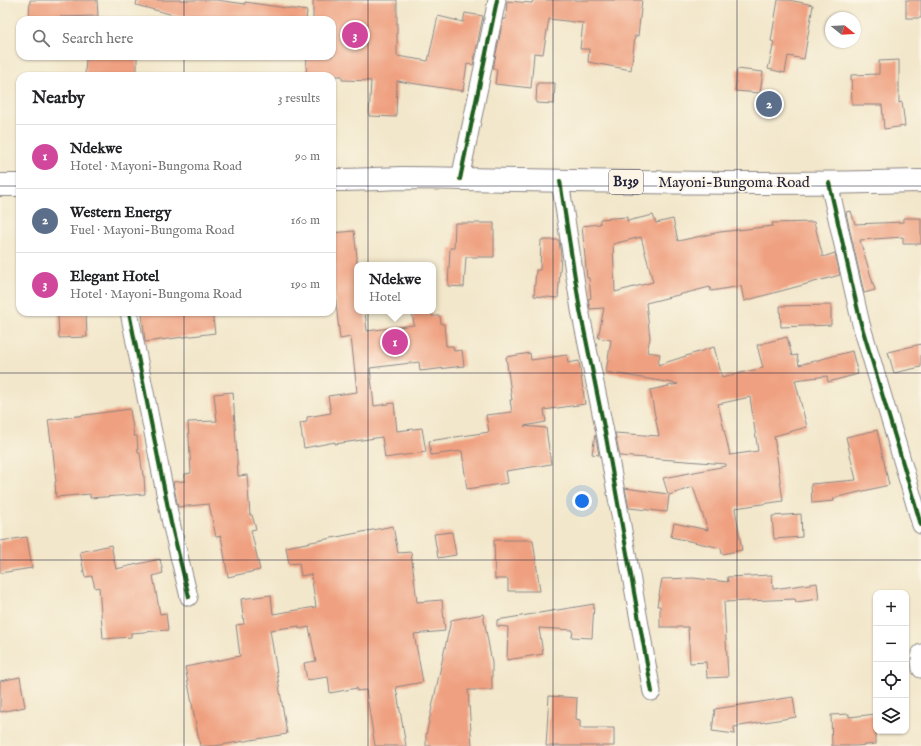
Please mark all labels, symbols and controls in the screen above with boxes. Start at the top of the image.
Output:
north arrow [825,12,861,48]
search box [16,16,336,60]
pin: 3 [342,20,368,50]
icon: search [30,27,52,49]
text: Search here [62,29,133,48]
text: Nearby [32,88,85,109]
pin: 2 [756,89,782,119]
text: 3 results [278,90,320,107]
text: Ndekwe [70,139,122,158]
text: 1 [43,148,47,165]
text: 90 m [295,148,320,165]
text: Hotel · Mayoni-Bungoma Road [70,158,242,175]
road number: B139 [609,170,643,194]
street label: Mayoni-Bungoma Road [658,173,811,192]
text: Western Energy [70,203,171,222]
text: 2 [42,212,48,229]
text: 160 m [290,212,320,229]
text: Fuel · Mayoni-Bungoma Road [70,222,234,239]
popup [354,262,436,314]
text: Elegant Hotel [70,267,159,286]
text: Ndekwe [369,270,421,289]
text: 3 [43,276,47,293]
text: 190 m [290,276,320,293]
text: Hotel · Mayoni-Bungoma Road [70,286,242,303]
text: Hotel [369,289,401,306]
pin: 1 [382,327,408,357]
your location [572,491,592,511]
map controls [873,590,909,734]
button: + [873,590,909,626]
button: − [873,626,909,662]
button: locate [873,662,909,698]
button: layers [873,698,909,734]

